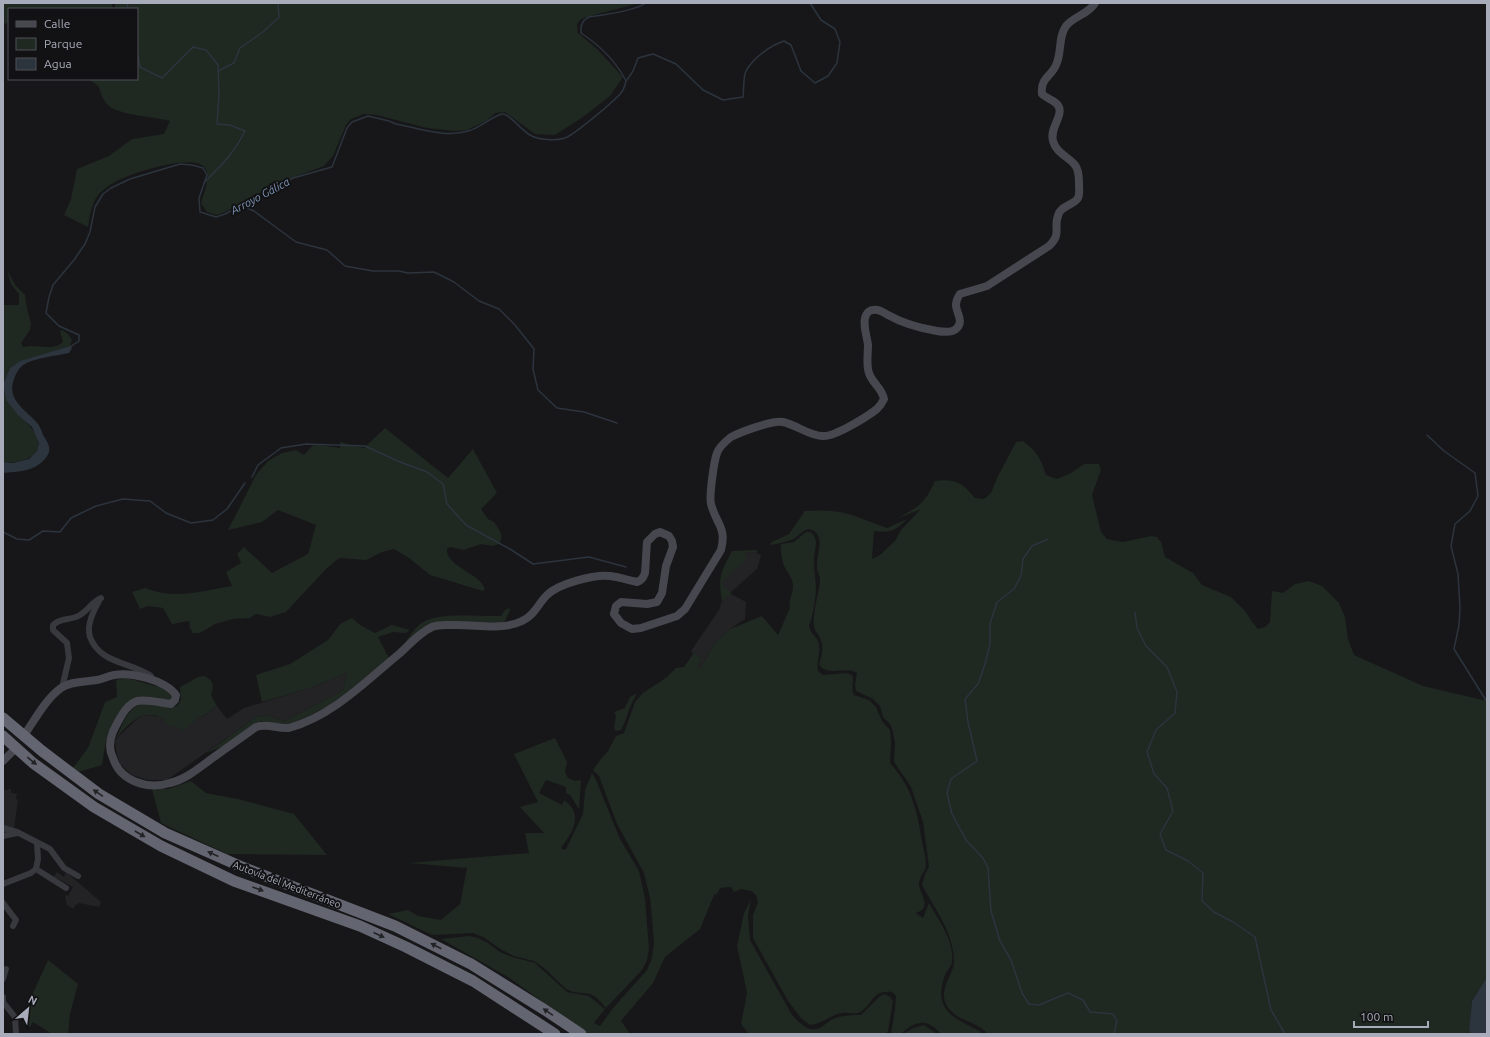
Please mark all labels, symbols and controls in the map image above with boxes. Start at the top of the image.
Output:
legend [8,8,138,80]
text: Calle [44,17,70,30]
text: Parque [44,37,82,50]
text: Agua [44,57,72,70]
water label: Arroyo Gálica [228,175,292,217]
one-way arrow [27,757,38,766]
one-way arrow [93,789,103,797]
one-way arrow [134,830,146,837]
one-way arrow [207,851,218,857]
street label: Autovía del Mediterráneo [231,859,342,910]
one-way arrow [252,887,264,893]
one-way arrow [374,932,385,938]
one-way arrow [430,943,442,950]
north arrow [8,989,48,1029]
text: N [26,993,39,1007]
scale bar [1354,1003,1428,1029]
one-way arrow [543,1008,554,1016]
text: 100 m [1360,1010,1393,1023]

